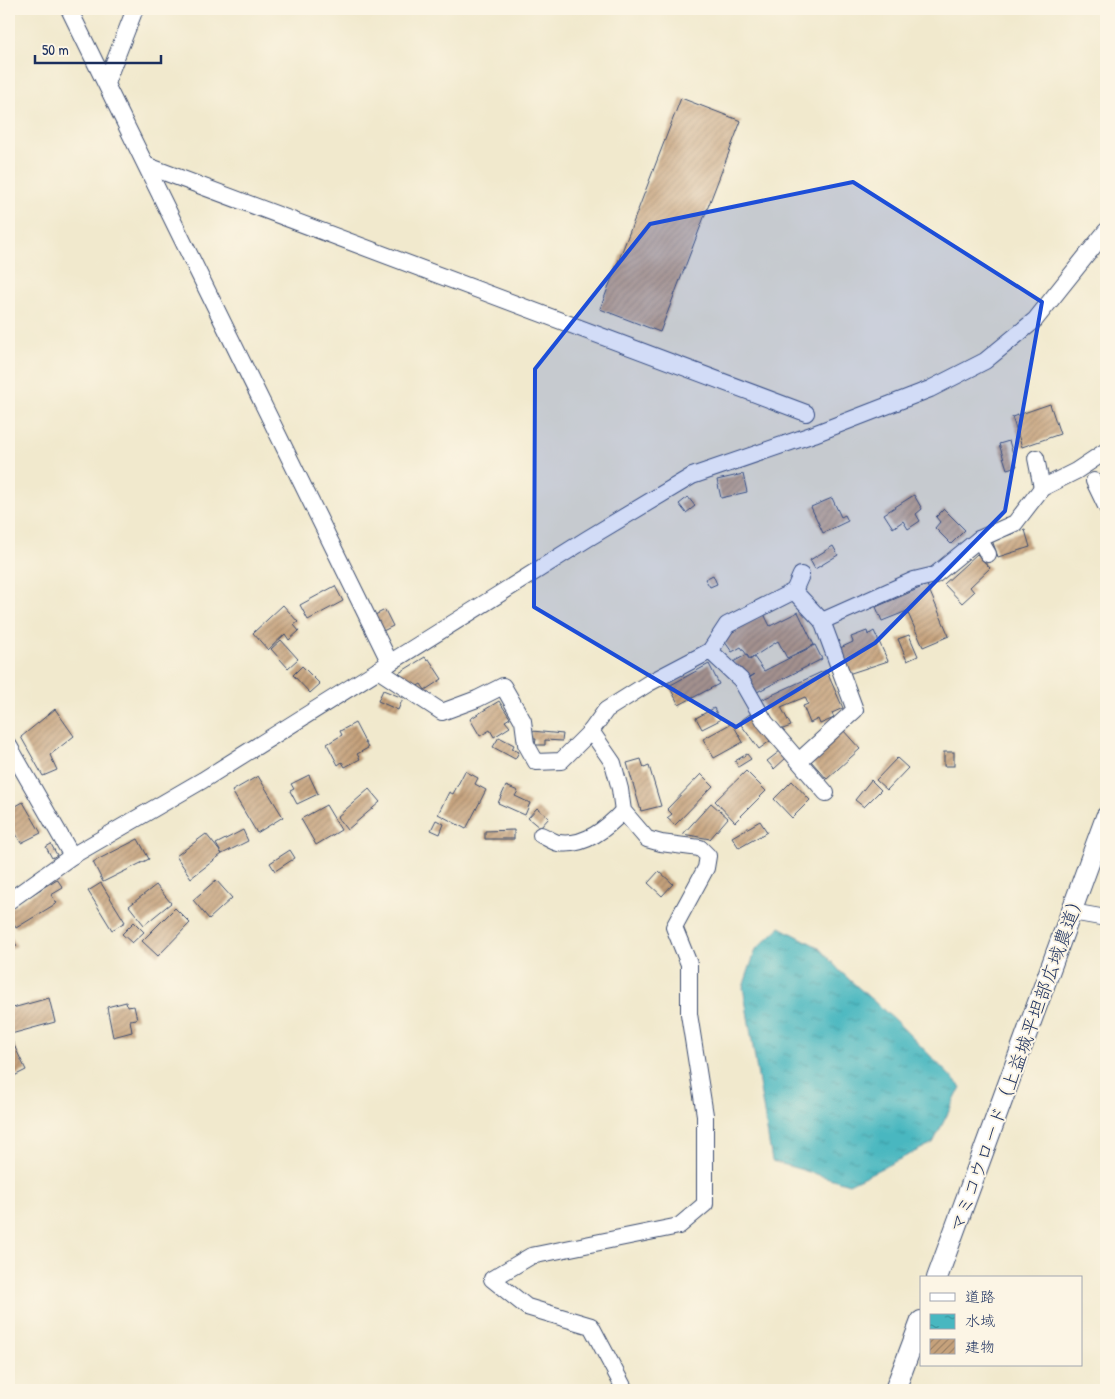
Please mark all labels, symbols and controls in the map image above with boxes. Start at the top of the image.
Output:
scale bar [35,32,161,64]
text: 50 m [42,39,69,60]
street label: マミコウロード（上益城平坦部広域農道） [943,888,1091,1236]
legend [920,1276,1082,1366]
text: 道路 [965,1286,995,1307]
text: 水域 [965,1310,995,1331]
text: 建物 [965,1336,995,1357]

